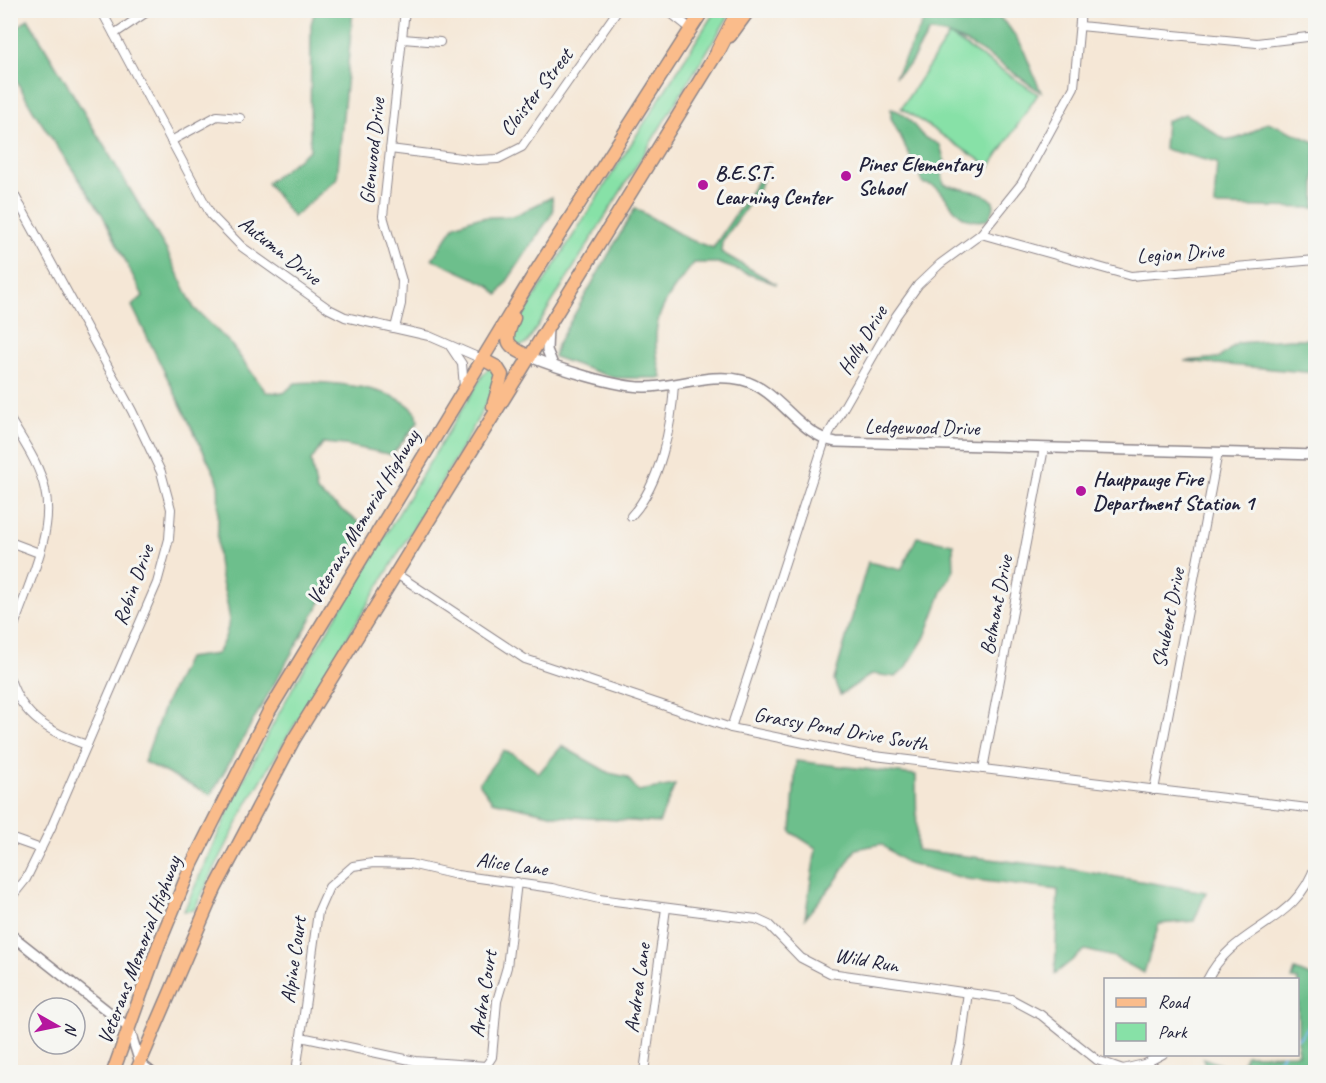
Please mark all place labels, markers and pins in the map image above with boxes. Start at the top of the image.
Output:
place label: Pines Elementary School [858,151,984,201]
place label: B.E.S.T. Learning Center [715,160,834,210]
marker: Pines Elementary School [839,169,853,183]
marker: B.E.S.T. Learning Center [696,178,710,192]
place label: Hauppauge Fire Department Station 1 [1093,466,1257,516]
marker: Hauppauge Fire Department Station 1 [1074,484,1088,498]

